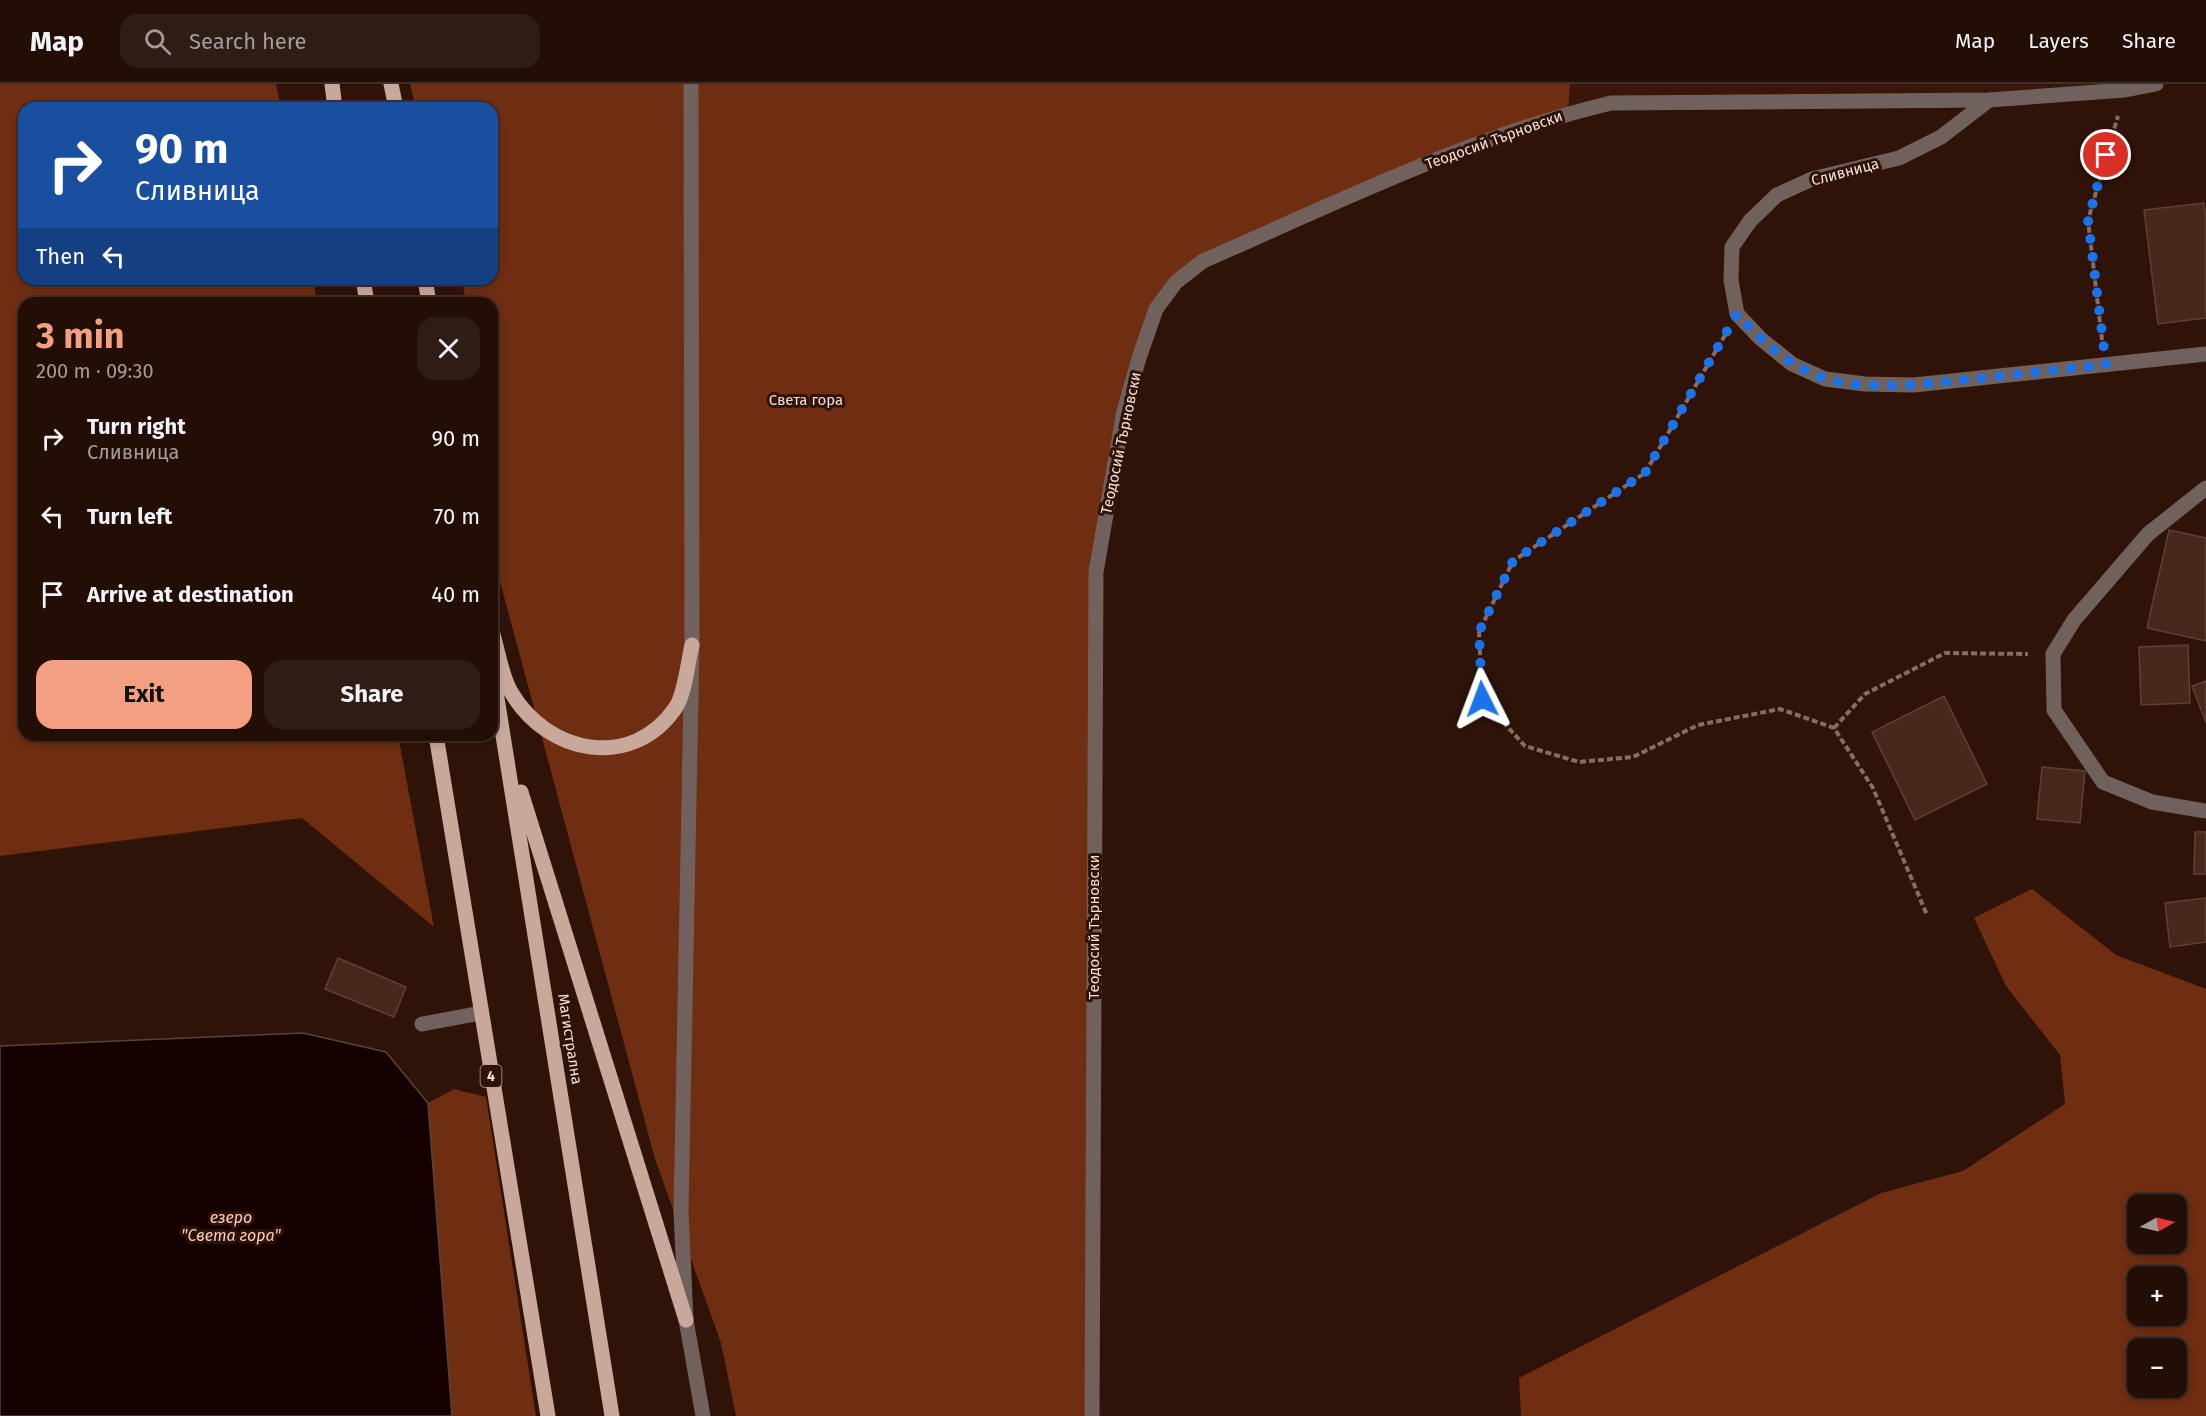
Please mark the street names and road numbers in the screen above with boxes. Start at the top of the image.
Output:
street label: Теодосий Търновски [1423,107,1565,173]
street label: Сливница [1809,154,1881,190]
street label: Теодосий Търновски [1097,370,1145,516]
street label: Теодосий Търновски [1085,855,1103,999]
street label: Магистрална [554,992,586,1086]
road number: 4 [480,1065,502,1087]

